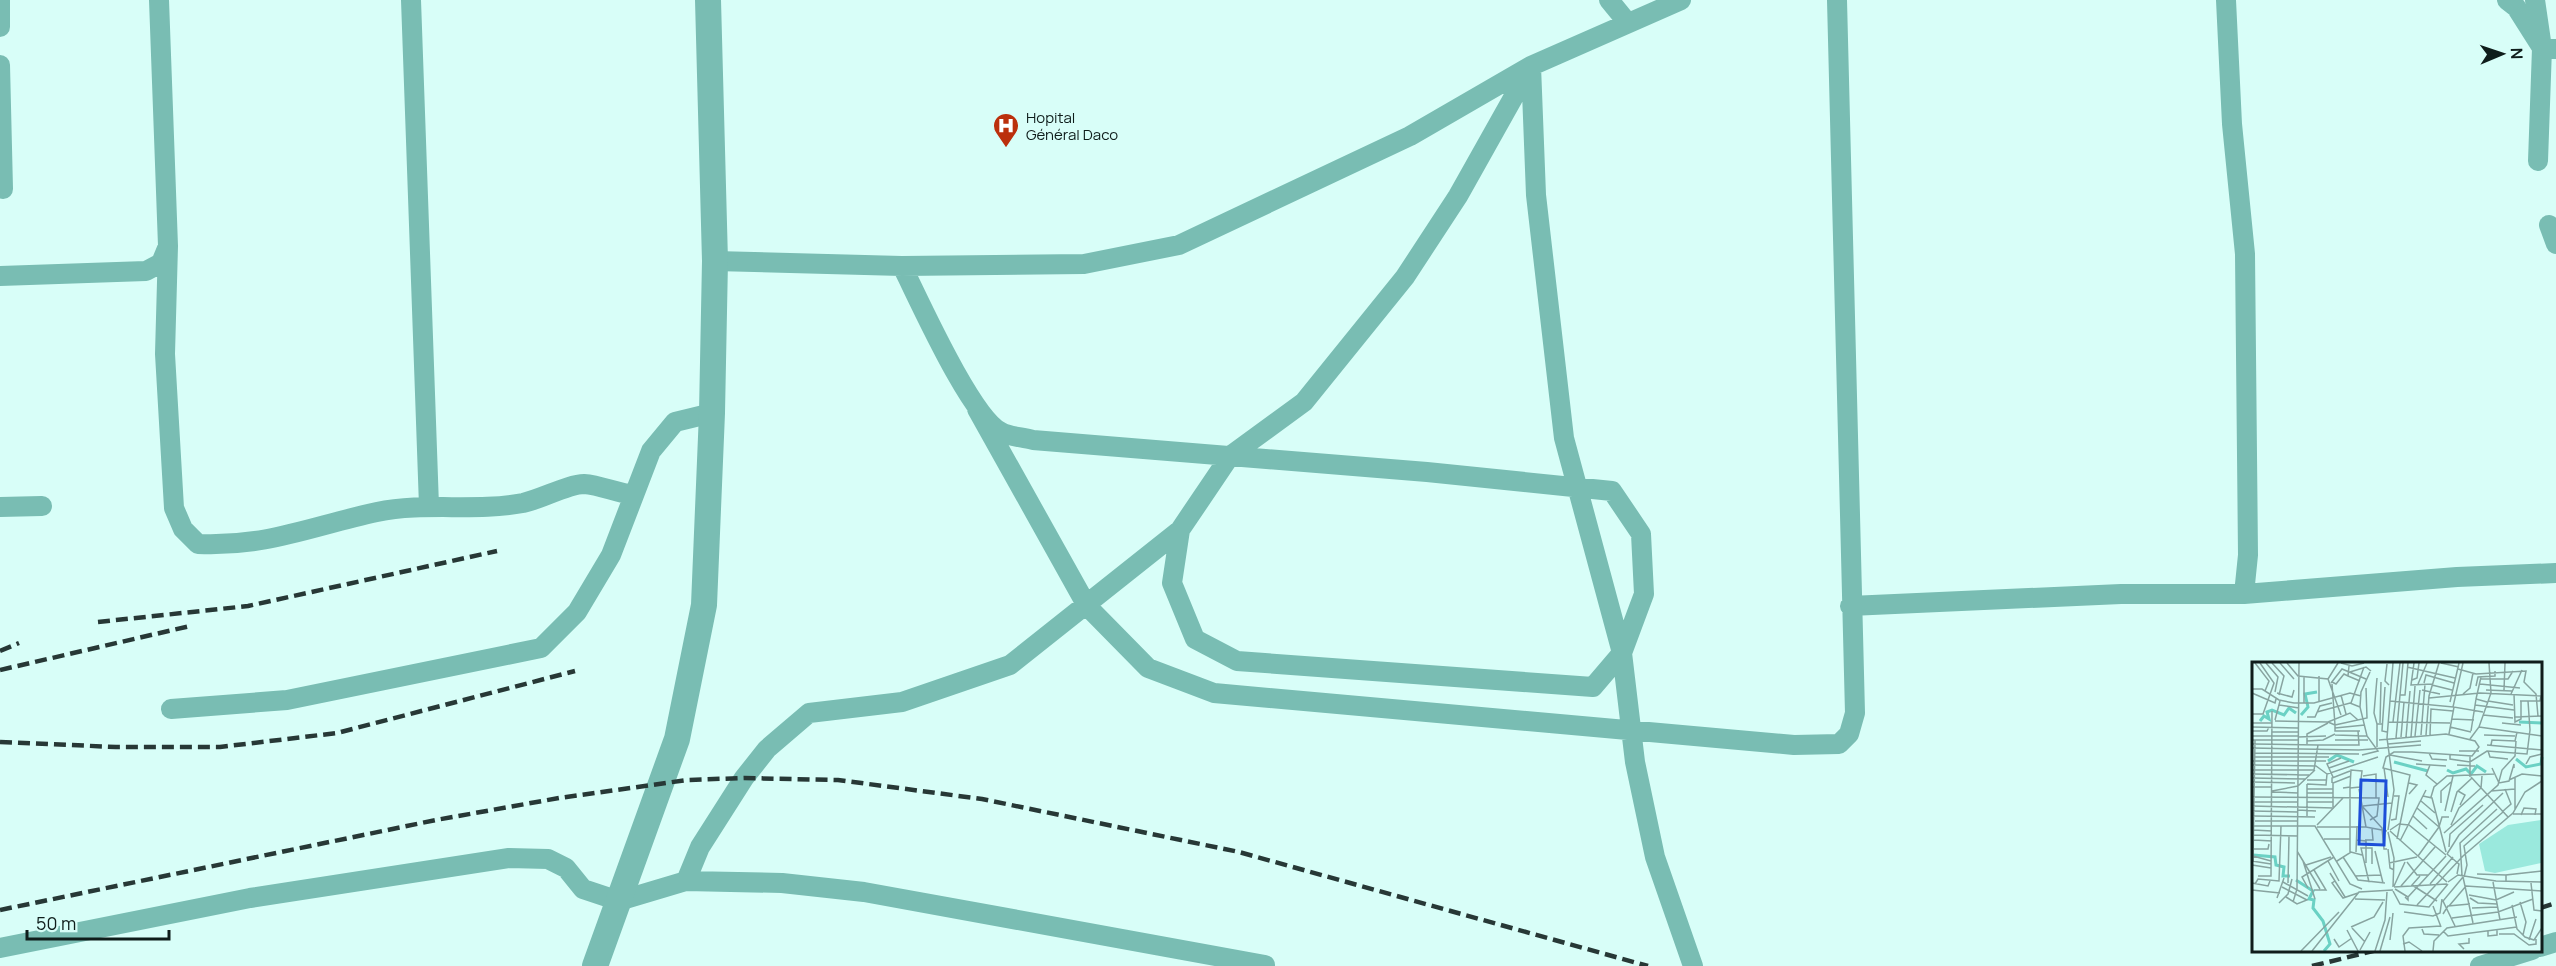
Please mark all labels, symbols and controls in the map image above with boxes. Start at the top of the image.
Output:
north arrow [2472,24,2532,84]
text: N [2506,47,2528,60]
place label: Hopital Général Daco [1026,107,1118,145]
hospital icon: Hopital Général Daco [991,111,1021,149]
inset map [2252,662,2541,951]
scale bar [27,903,170,941]
text: 50 m [36,911,76,935]

